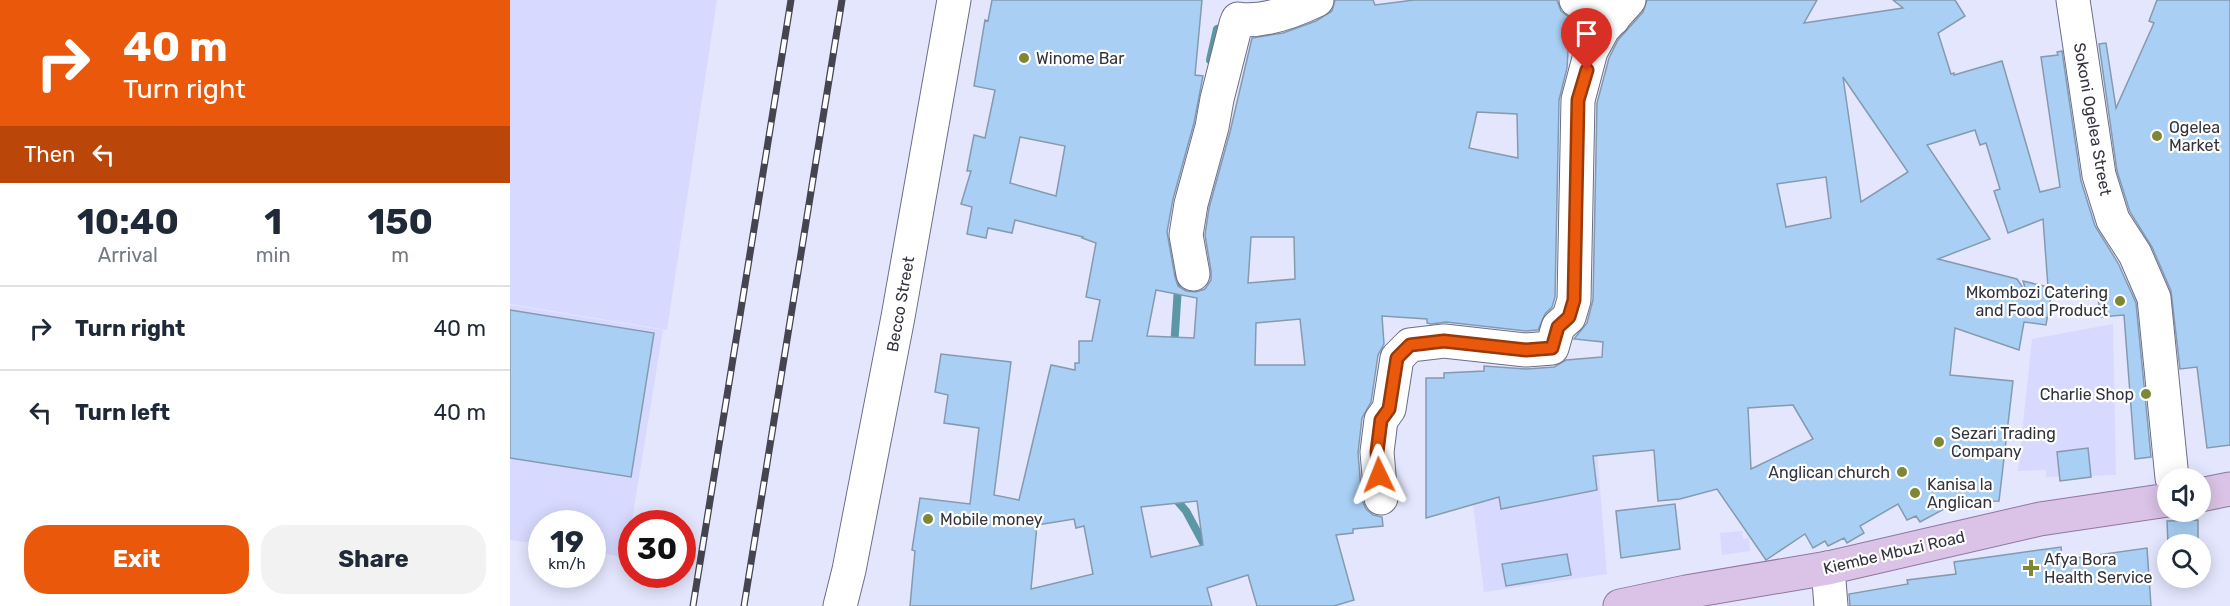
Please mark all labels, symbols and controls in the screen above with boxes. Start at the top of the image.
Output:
pin [1561,8,1612,70]
icon: arrive [1570,17,1603,50]
text: 40 m [123,22,228,72]
icon: right [24,24,102,102]
street label: Sokoni Ogelea Street [2070,41,2115,197]
place label: Winome Bar [1036,49,1124,68]
marker: Winome Bar [1017,51,1031,65]
text: Turn right [123,73,246,105]
place label: Ogelea Market [2169,118,2220,155]
marker: Ogelea Market [2150,129,2164,143]
icon: left [87,138,120,171]
text: Then [24,141,75,168]
text: 10:40 [77,200,179,243]
text: 1 [264,200,282,243]
text: 150 [367,200,433,243]
text: Arrival [98,243,158,267]
text: min [256,243,291,267]
text: m [391,243,409,267]
street label: Becco Street [883,255,918,353]
place label: Mkombozi Catering and Food Product [1966,283,2108,320]
marker: Mkombozi Catering and Food Product [2113,294,2127,308]
icon: right [24,312,57,345]
text: Turn right [75,315,185,342]
text: 40 m [433,315,486,342]
place label: Charlie Shop [2040,385,2134,404]
marker: Charlie Shop [2139,387,2153,401]
icon: left [24,396,57,429]
text: Turn left [75,399,170,426]
text: 40 m [433,399,486,426]
place label: Sezari Trading Company [1951,424,2056,461]
marker: Sezari Trading Company [1932,435,1946,449]
position arrow [1347,443,1411,507]
place label: Anglican church [1768,463,1890,482]
marker: Anglican church [1895,465,1909,479]
map controls [2157,468,2211,588]
button: sound [2157,468,2211,522]
place label: Kanisa la Anglican [1927,475,1993,512]
marker: Kanisa la Anglican [1908,486,1922,500]
speed limit sign: 30 [618,510,696,588]
place label: Mobile money [940,510,1043,529]
marker: Mobile money [921,512,935,526]
text: 19 [550,524,584,560]
button: Exit [24,525,249,594]
button: Share [261,525,486,594]
street label: Kiembe Mbuzi Road [1821,527,1967,578]
button: search [2157,534,2211,588]
place label: Afya Bora Health Service [2044,550,2153,587]
text: km/h [548,555,586,573]
marker: Afya Bora Health Service [2022,559,2040,577]

